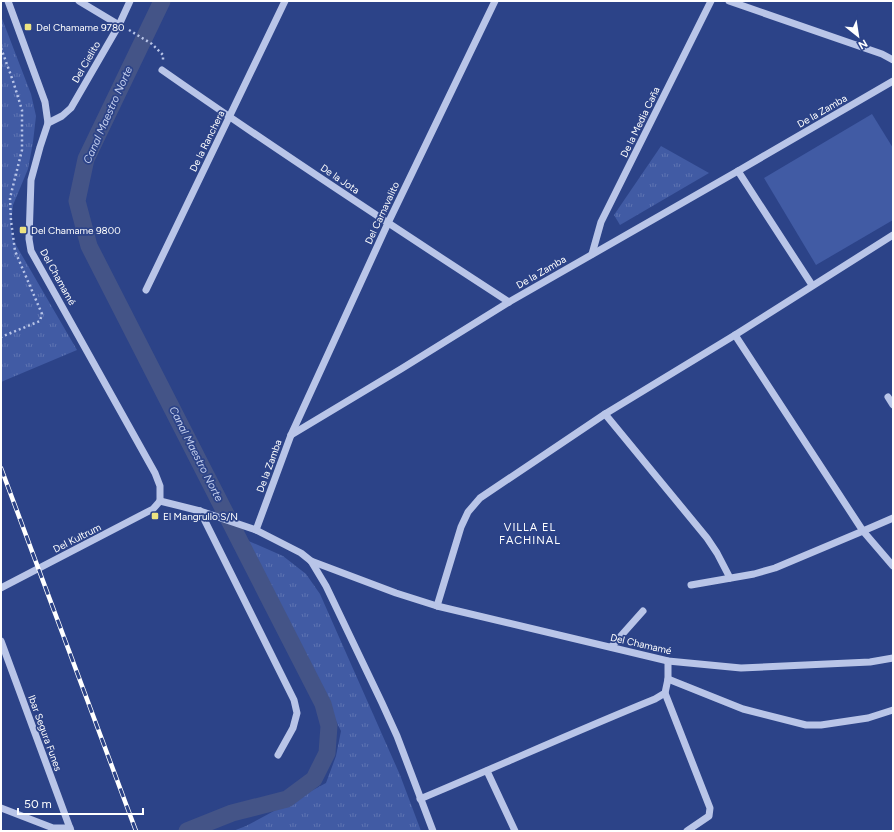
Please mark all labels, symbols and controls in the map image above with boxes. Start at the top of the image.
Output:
north arrow [838,16,878,56]
place label: Del Chamame 9780 [36,21,125,34]
marker: Del Chamame 9780 [23,22,33,32]
text: N [856,36,870,52]
street label: Del Cielito [69,39,103,85]
water label: Canal Maestro Norte [81,64,135,166]
street label: De la Media Caña [617,84,663,160]
street label: De la Zamba [795,91,849,131]
street label: De la Ranchera [187,108,227,174]
street label: De la Jota [318,161,362,197]
street label: Del Carnavalito [362,179,402,246]
place label: Del Chamame 9800 [31,224,121,237]
marker: Del Chamame 9800 [18,225,28,235]
street label: Del Chamamé [37,247,79,308]
street label: De la Zamba [514,252,568,292]
water label: Canal Maestro Norte [166,404,226,504]
street label: De la Zamba [253,438,285,494]
place label: El Mangrullo S/N [163,510,238,523]
marker: El Mangrullo S/N [150,511,160,521]
street label: Del Kultrum [51,520,103,556]
district label: VILLA EL FACHINAL [499,521,561,547]
street label: Del Chamamé [609,631,673,657]
street label: Ibar Segura Funes [25,693,65,773]
scale bar [18,790,143,816]
text: 50 m [24,797,52,811]

